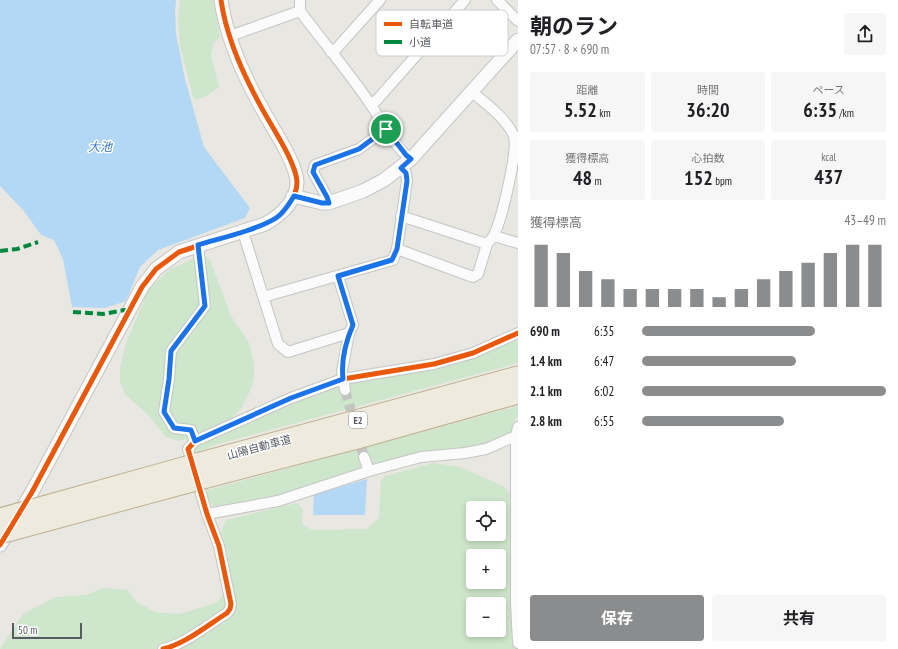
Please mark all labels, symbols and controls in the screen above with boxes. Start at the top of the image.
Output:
legend [376,10,508,56]
text: 朝のラン [530,12,618,40]
button: share [844,13,886,55]
text: 自転車道 [409,17,453,31]
text: 小道 [409,35,431,49]
text: 07:57 · 8 × 690 m [530,41,609,58]
text: 距離 [576,83,598,97]
text: 時間 [697,83,719,97]
text: ペース [812,83,845,97]
text: 5.52 [564,97,597,123]
text: 36:20 [686,97,730,123]
text: 6:35 [803,97,837,123]
text: km [597,106,611,120]
text: /km [837,106,854,120]
pin [369,112,403,146]
icon: arrive [375,118,397,140]
water label: 大池 [88,139,113,154]
text: kcal [821,150,836,164]
text: 獲得標高 [565,151,609,165]
text: 心拍数 [691,151,724,165]
text: 437 [814,164,843,190]
text: 48 [573,165,592,191]
text: 152 [684,165,713,191]
text: m [592,174,602,188]
text: bpm [713,174,732,188]
text: 43–49 m [844,212,886,229]
text: 獲得標高 [530,214,582,231]
text: 690 m [530,323,560,340]
text: 6:35 [594,323,614,340]
text: 1.4 km [530,353,562,370]
text: 6:47 [594,353,614,370]
text: 2.1 km [530,383,562,400]
text: 6:02 [594,383,614,400]
road number: E2 [349,412,367,428]
text: 2.8 km [530,413,562,430]
text: 6:55 [594,413,614,430]
street label: 山陽自動車道 [225,432,293,462]
map controls [466,501,506,637]
button: locate [466,501,506,541]
button: + [466,549,506,589]
button: 保存 [530,595,704,641]
button: 共有 [712,595,886,641]
button: − [466,597,506,637]
scale bar [12,621,82,640]
text: 50 m [18,623,37,637]

